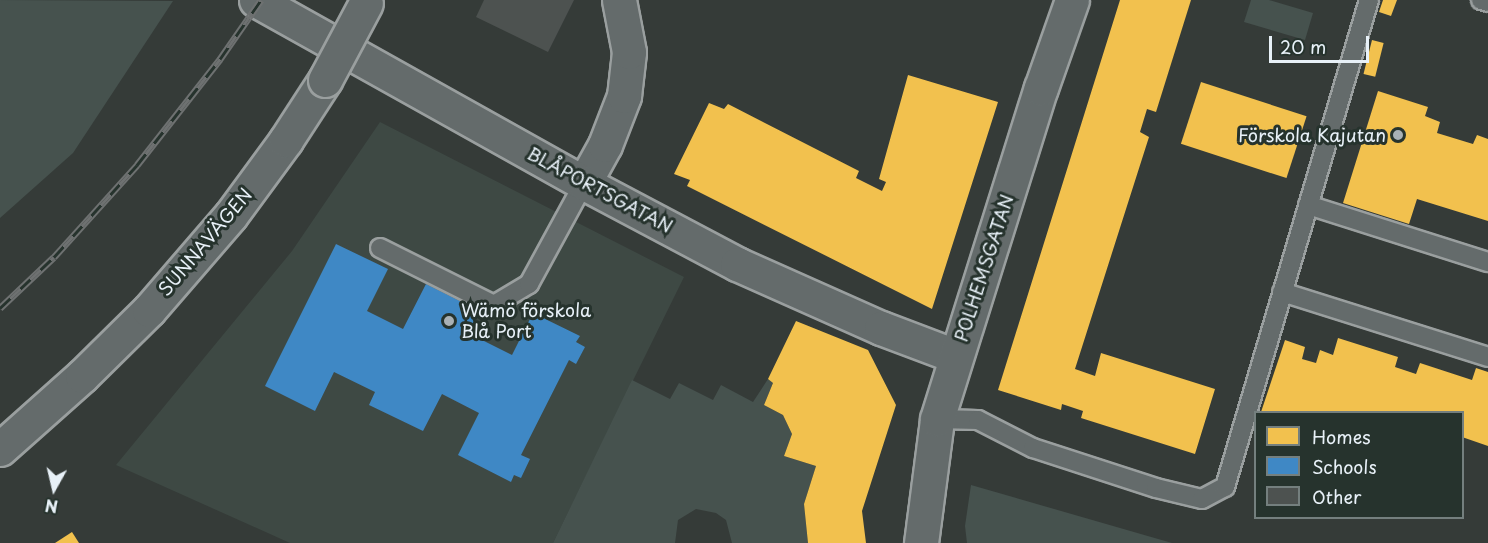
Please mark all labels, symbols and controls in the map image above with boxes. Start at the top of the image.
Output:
scale bar [1272,24,1372,62]
text: 20 m [1280,33,1326,60]
place label: Förskola Kajutan [1240,124,1386,146]
marker: Förskola Kajutan [1391,128,1405,142]
street label: BLÅPORTSGATAN [524,143,676,237]
street label: SUNNAVÄGEN [154,184,256,300]
street label: POLHEMSGATAN [950,192,1018,344]
place label: Wämö förskola Blå Port [461,300,591,342]
marker: Wämö förskola Blå Port [442,314,456,328]
legend [1254,411,1464,519]
text: Homes [1312,423,1370,450]
text: Schools [1312,453,1377,480]
north arrow [24,459,84,519]
text: Other [1312,483,1361,510]
text: N [44,494,59,520]

